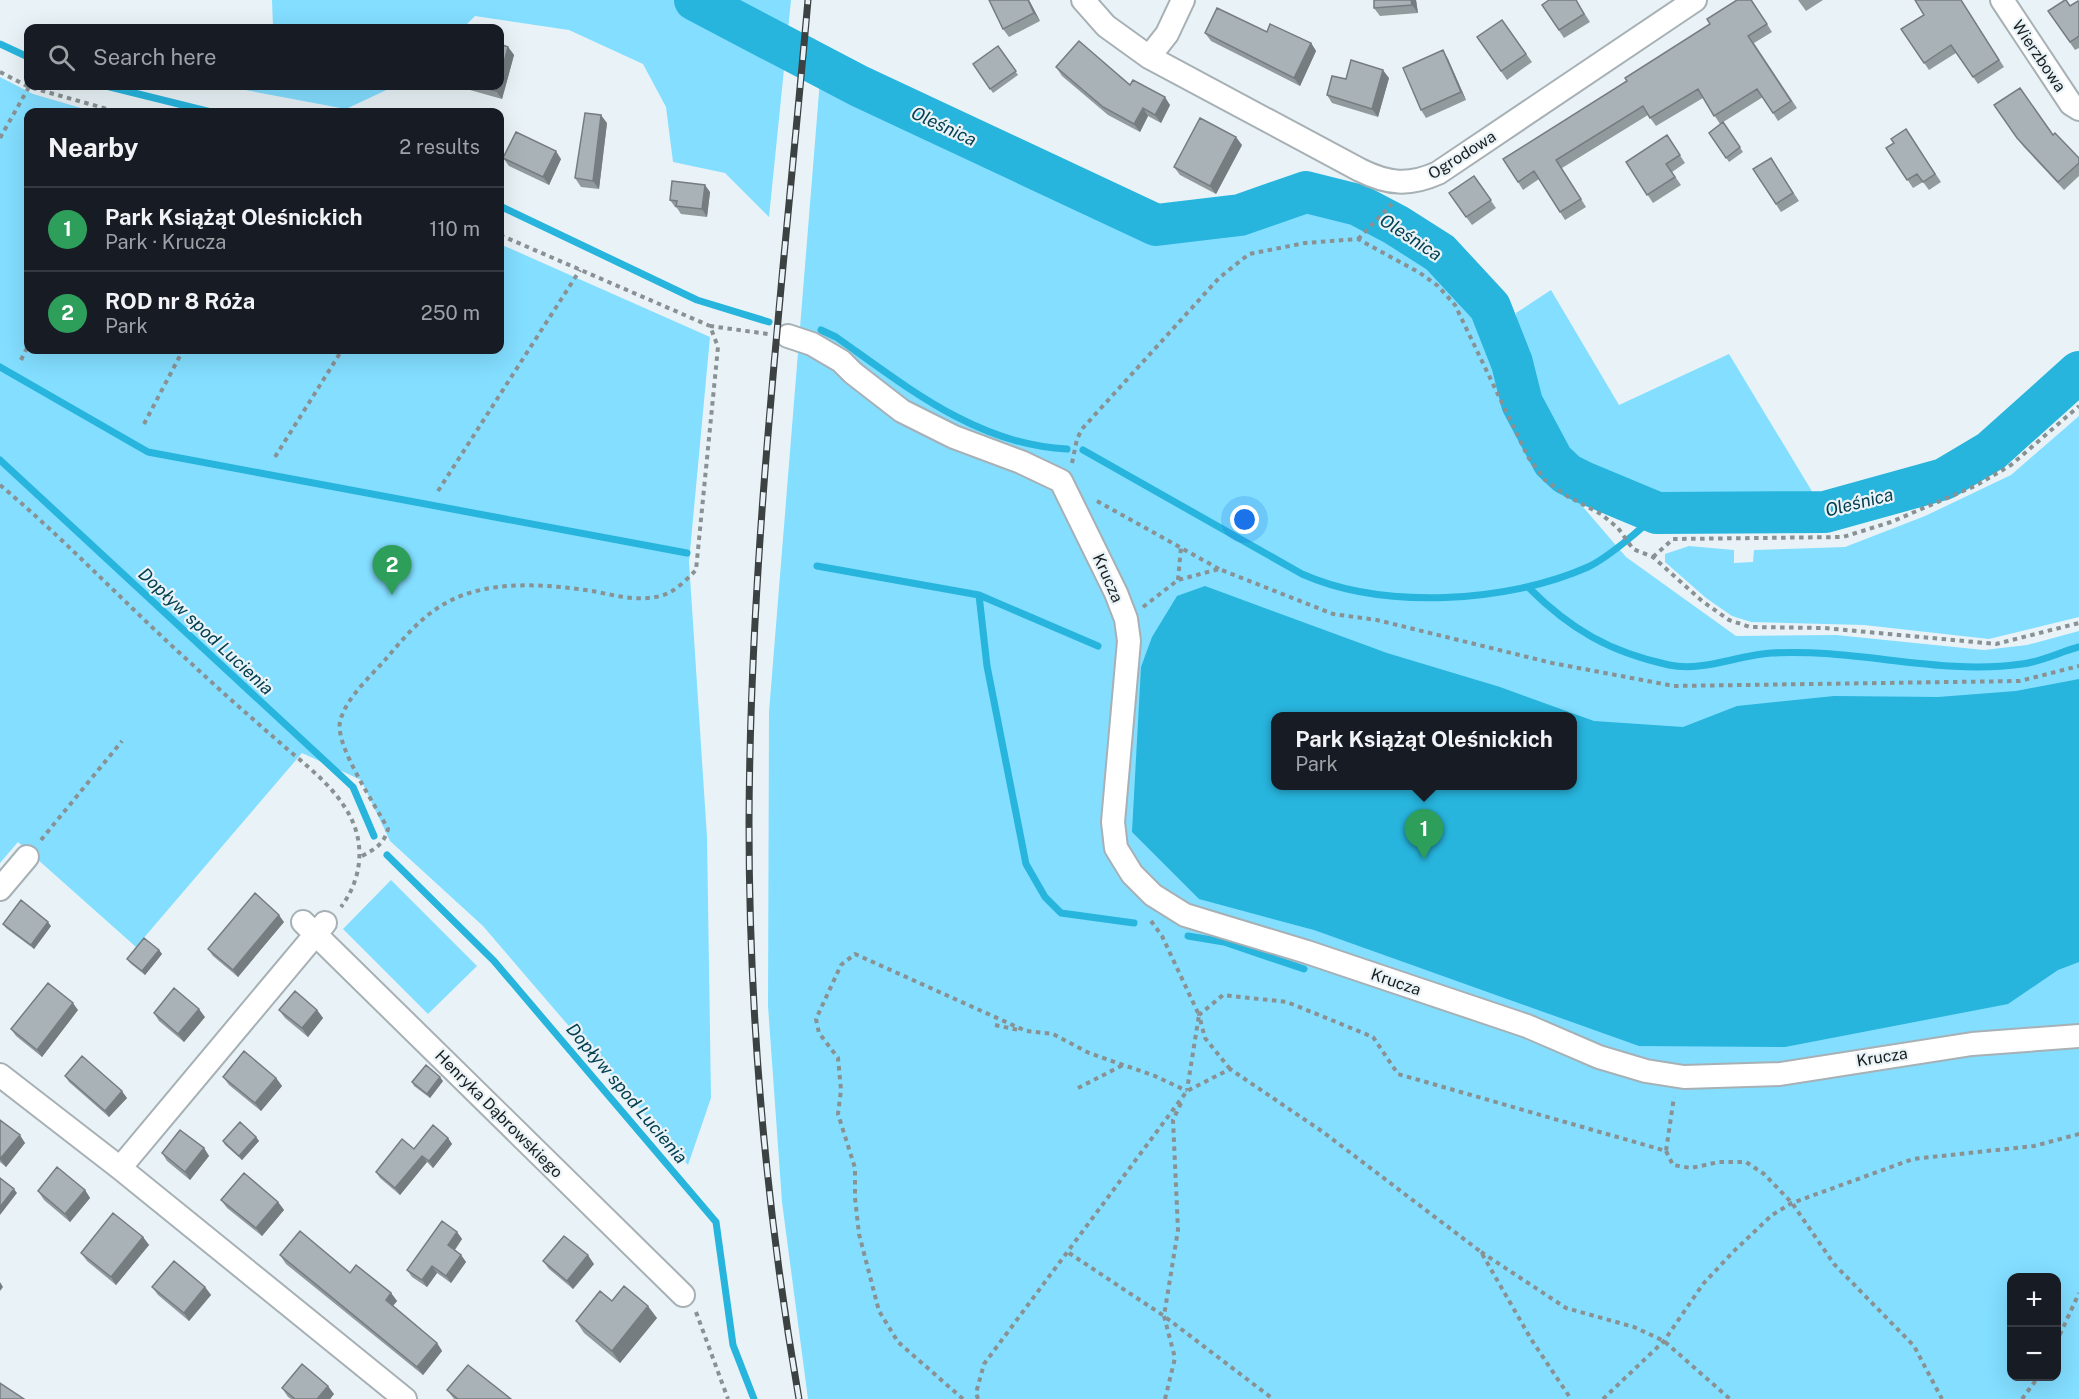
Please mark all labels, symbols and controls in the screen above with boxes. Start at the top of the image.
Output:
street label: Wierzbowa [2008,17,2070,95]
search box [24,24,504,90]
icon: search [45,41,78,74]
text: Search here [93,44,217,70]
water label: Oleśnica [908,102,980,150]
street label: Ogrodowa [1425,127,1499,183]
text: Nearby [48,132,138,163]
text: 2 results [399,135,480,159]
text: Park Książąt Oleśnickich [105,204,363,230]
water label: Oleśnica [1376,209,1446,265]
text: 1 [63,217,72,241]
text: 110 m [429,217,480,241]
text: Park · Krucza [105,230,226,254]
text: ROD nr 8 Róża [105,288,255,314]
text: 2 [61,301,74,325]
text: 250 m [421,301,480,325]
text: Park [105,314,148,338]
water label: Oleśnica [1823,483,1895,521]
your location [1230,505,1259,534]
pin: 2 [372,546,412,595]
street label: Krucza [1089,551,1127,605]
water label: Dopływ spod Lucienia [134,563,278,699]
popup [1271,712,1577,790]
text: Park Książąt Oleśnickich [1295,726,1553,752]
text: Park [1295,752,1338,776]
pin: 1 [1404,810,1444,859]
street label: Krucza [1369,965,1423,999]
water label: Dopływ spod Lucienia [562,1018,692,1168]
street label: Krucza [1855,1044,1909,1070]
street label: Henryka Dąbrowskiego [431,1046,567,1182]
map controls [2007,1273,2061,1381]
button: + [2007,1273,2061,1327]
button: − [2007,1327,2061,1381]

